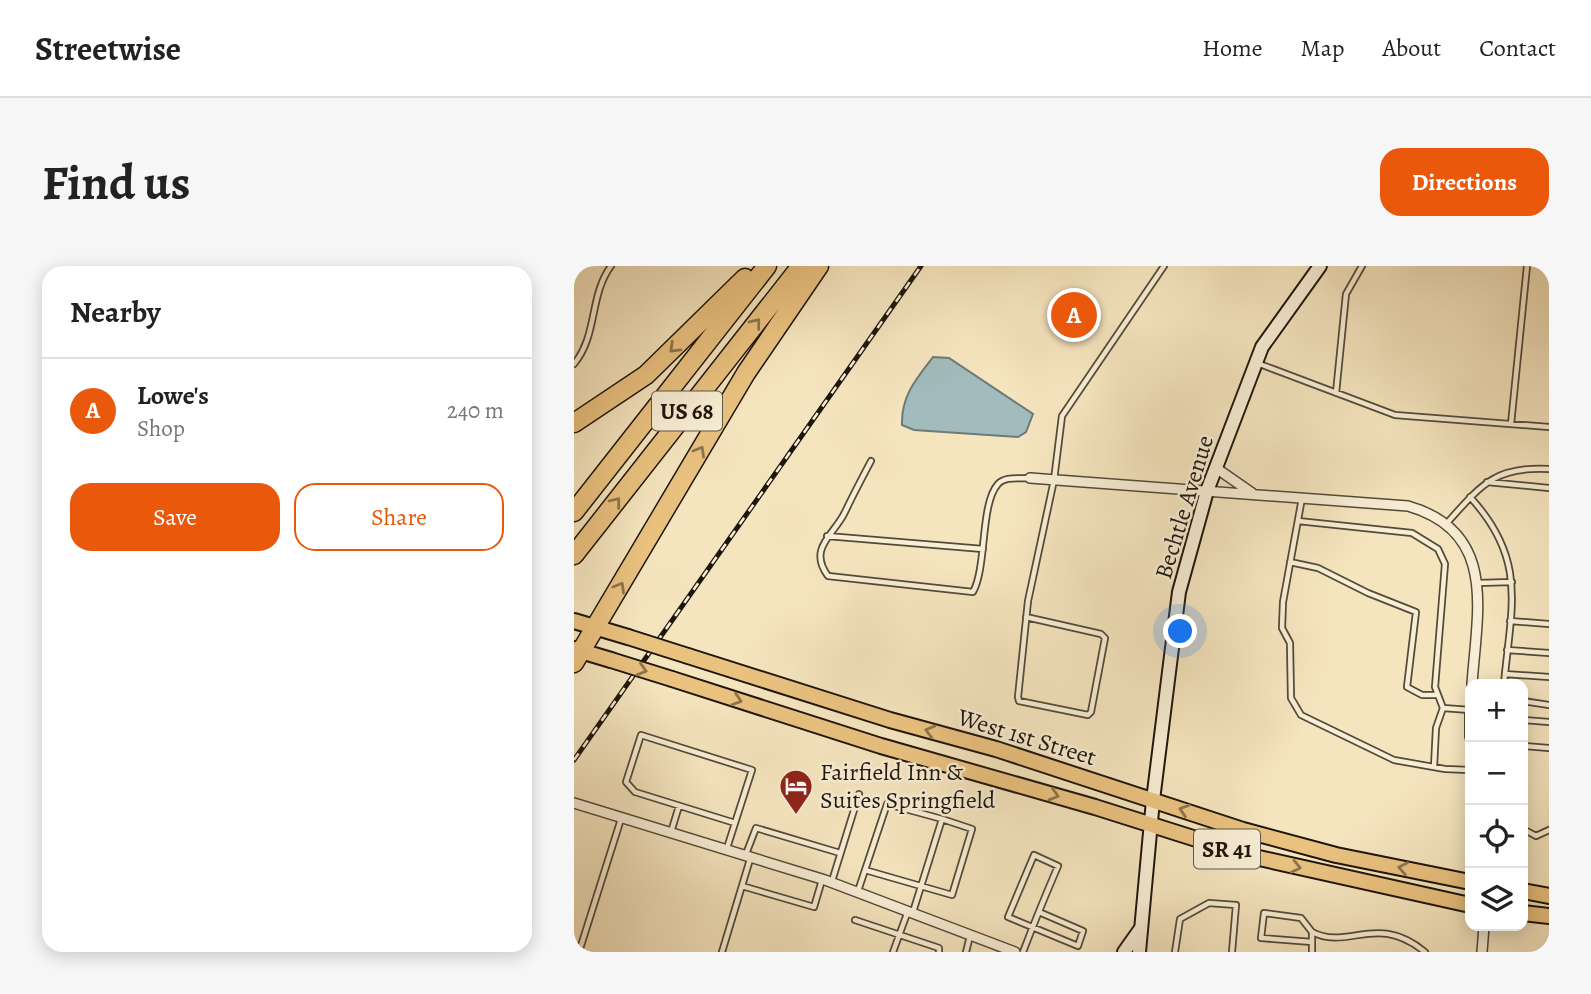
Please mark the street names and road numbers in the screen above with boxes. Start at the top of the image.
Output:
road number: US 68 [652,392,722,430]
street label: Bechtle Avenue [1147,431,1221,583]
street label: West 1st Street [953,700,1100,773]
road number: SR 41 [1194,830,1260,869]

